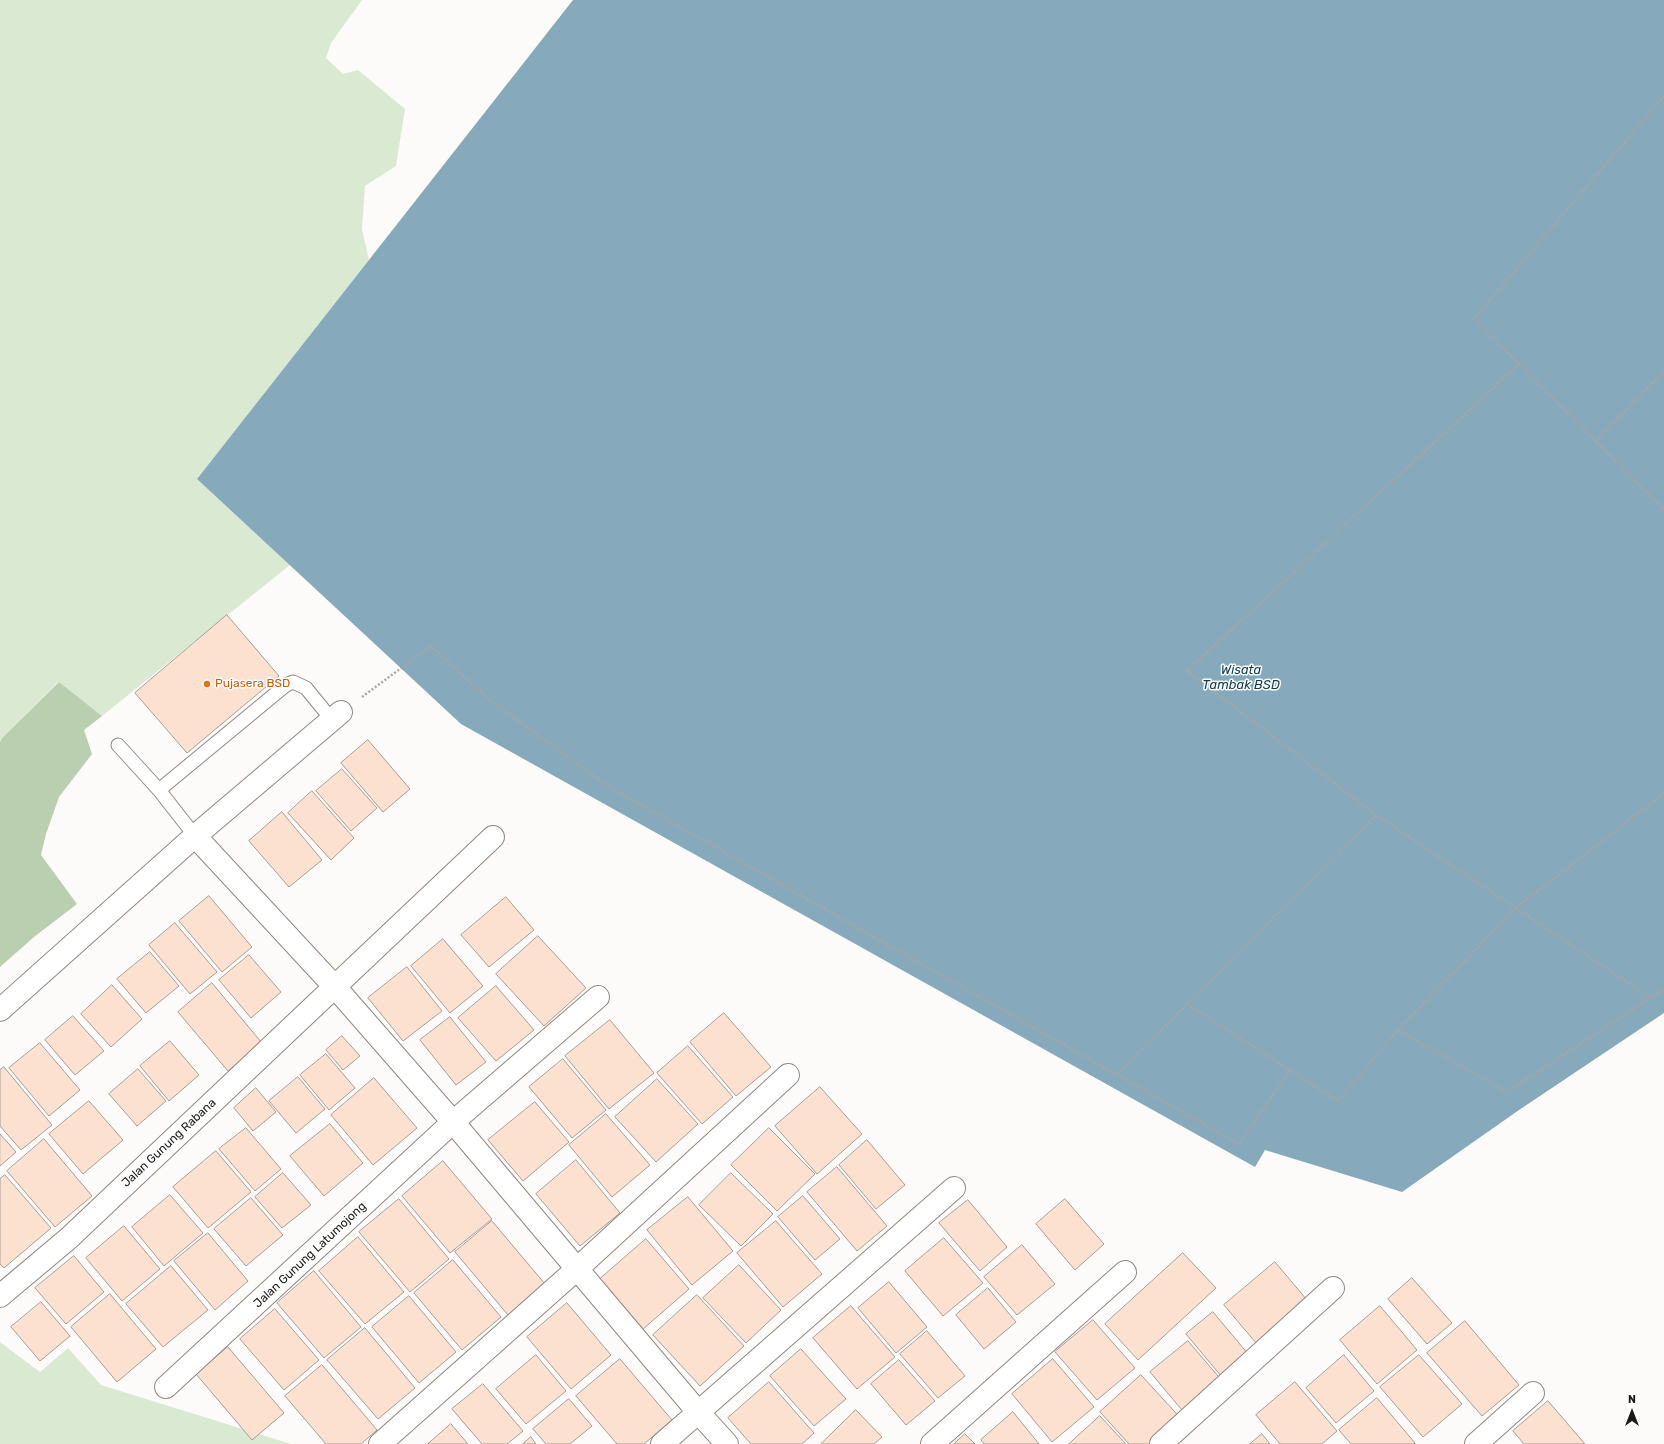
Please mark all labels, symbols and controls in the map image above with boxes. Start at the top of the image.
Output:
water label: Wisata Tambak BSD [1202,662,1280,693]
place label: Pujasera BSD [215,677,290,691]
marker: Pujasera BSD [202,679,212,689]
street label: Jalan Gunung Rabana [119,1096,219,1190]
street label: Jalan Gunung Latumojong [251,1199,369,1311]
north arrow [1612,1392,1652,1432]
text: N [1628,1393,1636,1406]

